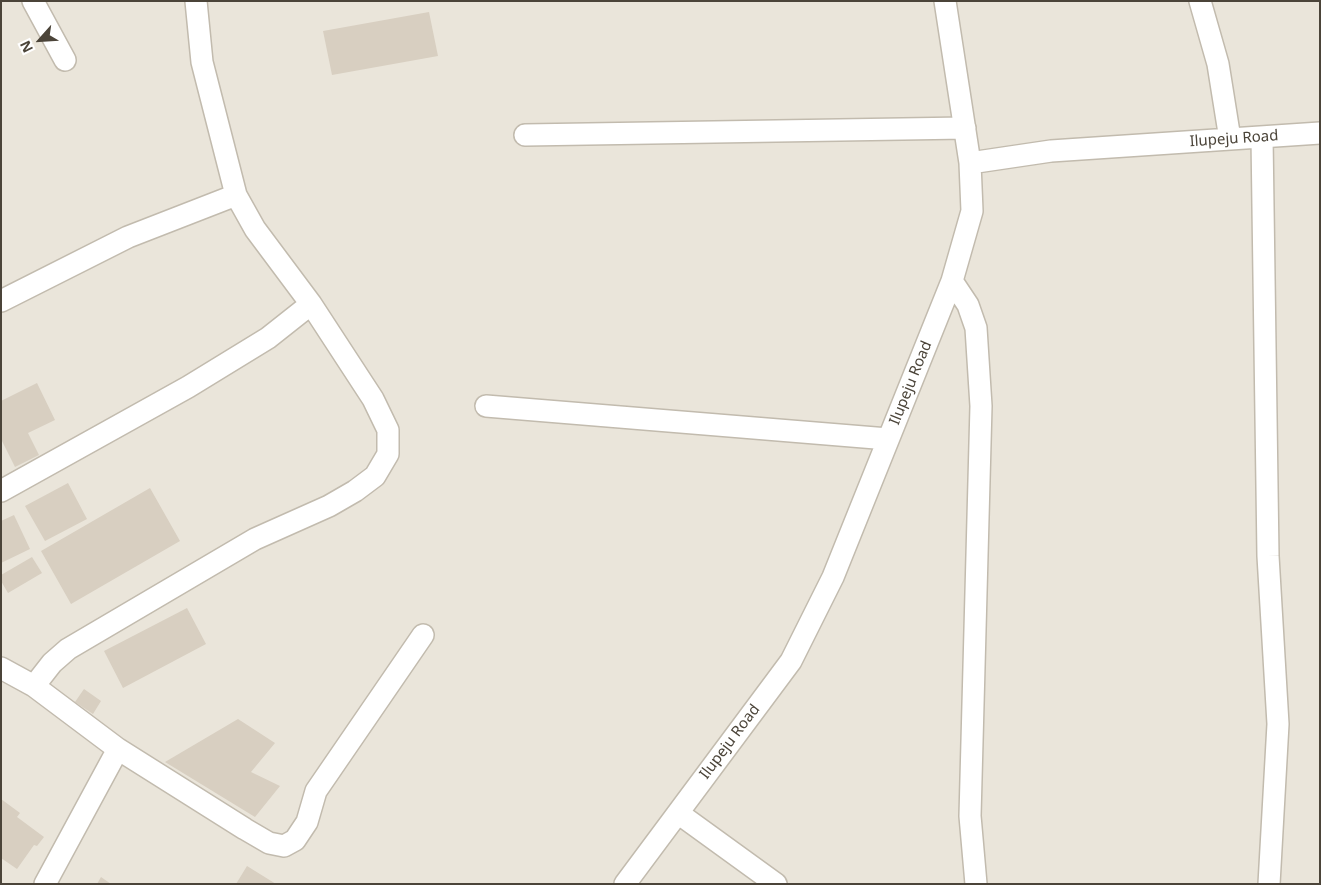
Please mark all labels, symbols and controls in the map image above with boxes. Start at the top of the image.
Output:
north arrow [15,15,65,65]
text: N [15,38,37,56]
street label: Ilupeju Road [1189,127,1279,151]
street label: Ilupeju Road [886,338,936,428]
street label: Ilupeju Road [696,701,764,783]

